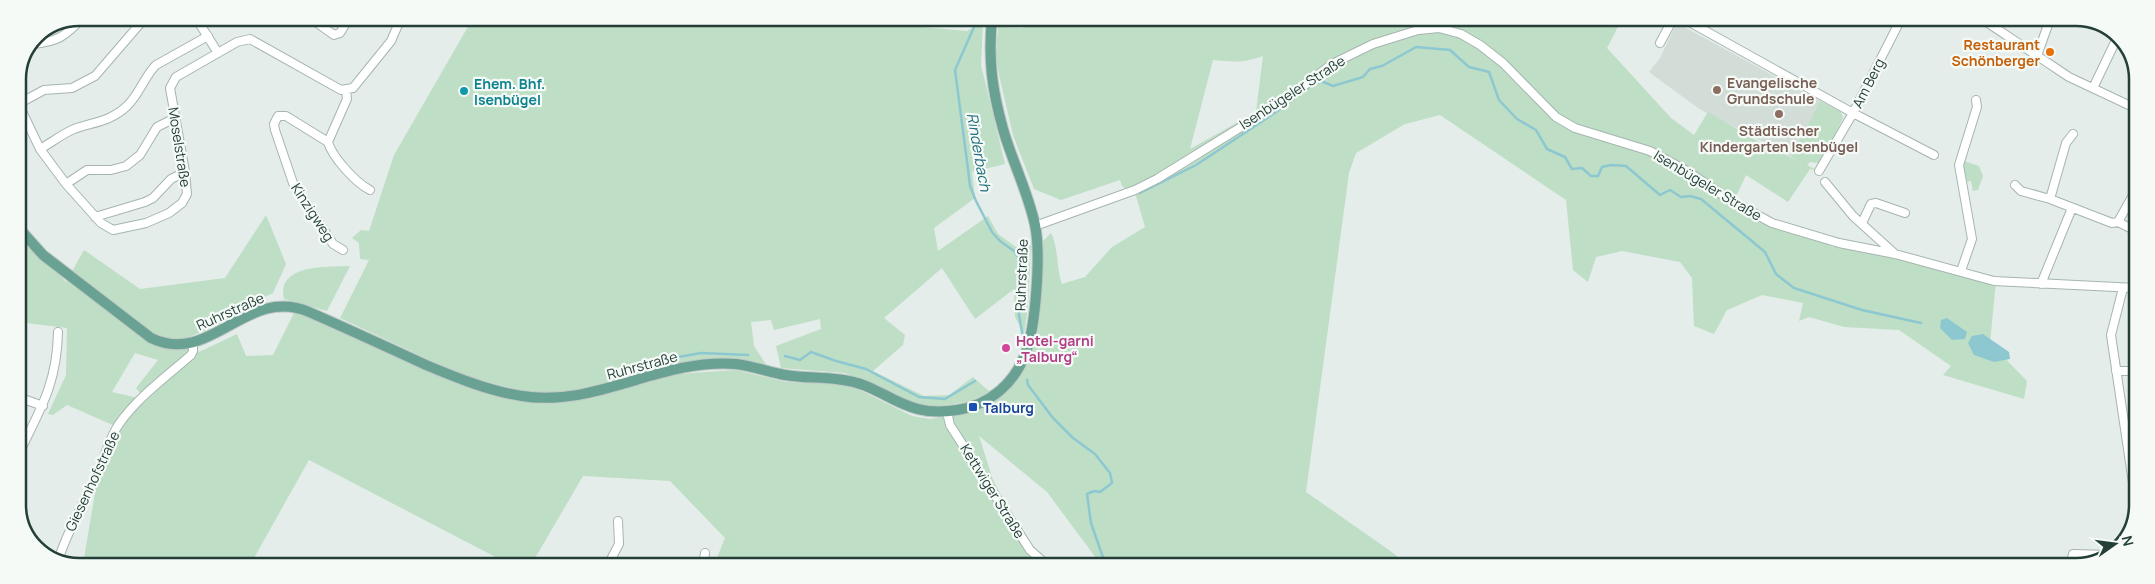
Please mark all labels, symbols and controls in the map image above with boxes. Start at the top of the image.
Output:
place label: Restaurant Schönberger [1952,35,2040,70]
marker: Restaurant Schönberger [2044,46,2056,58]
street label: Isenbügeler Straße [1235,51,1349,133]
street label: Am Berg [1847,55,1889,111]
place label: Evangelische Grundschule [1727,73,1817,108]
place label: Ehem. Bhf. Isenbügel [474,74,545,109]
marker: Evangelische Grundschule [1711,84,1723,96]
marker: Ehem. Bhf. Isenbügel [458,85,470,97]
street label: Moselstraße [164,106,196,188]
marker: Städtischer Kindergarten Isenbügel [1773,108,1785,120]
water label: Rinderbach [962,111,996,194]
place label: Städtischer Kindergarten Isenbügel [1700,121,1858,156]
street label: Isenbügeler Straße [1651,145,1765,225]
street label: Kinzigweg [287,179,339,245]
street label: Ruhrstraße [1010,239,1032,311]
street label: Ruhrstraße [193,288,267,334]
place label: Hotel-garni „Talburg“ [1016,331,1094,366]
marker: Hotel-garni „Talburg“ [1000,342,1012,354]
street label: Ruhrstraße [605,346,679,384]
place label: Talburg [983,398,1034,417]
marker: Talburg [967,401,979,413]
street label: Giesenhofstraße [60,428,124,534]
street label: Kettwiger Straße [956,440,1030,542]
north arrow [2090,519,2140,569]
text: N [2118,534,2139,548]

